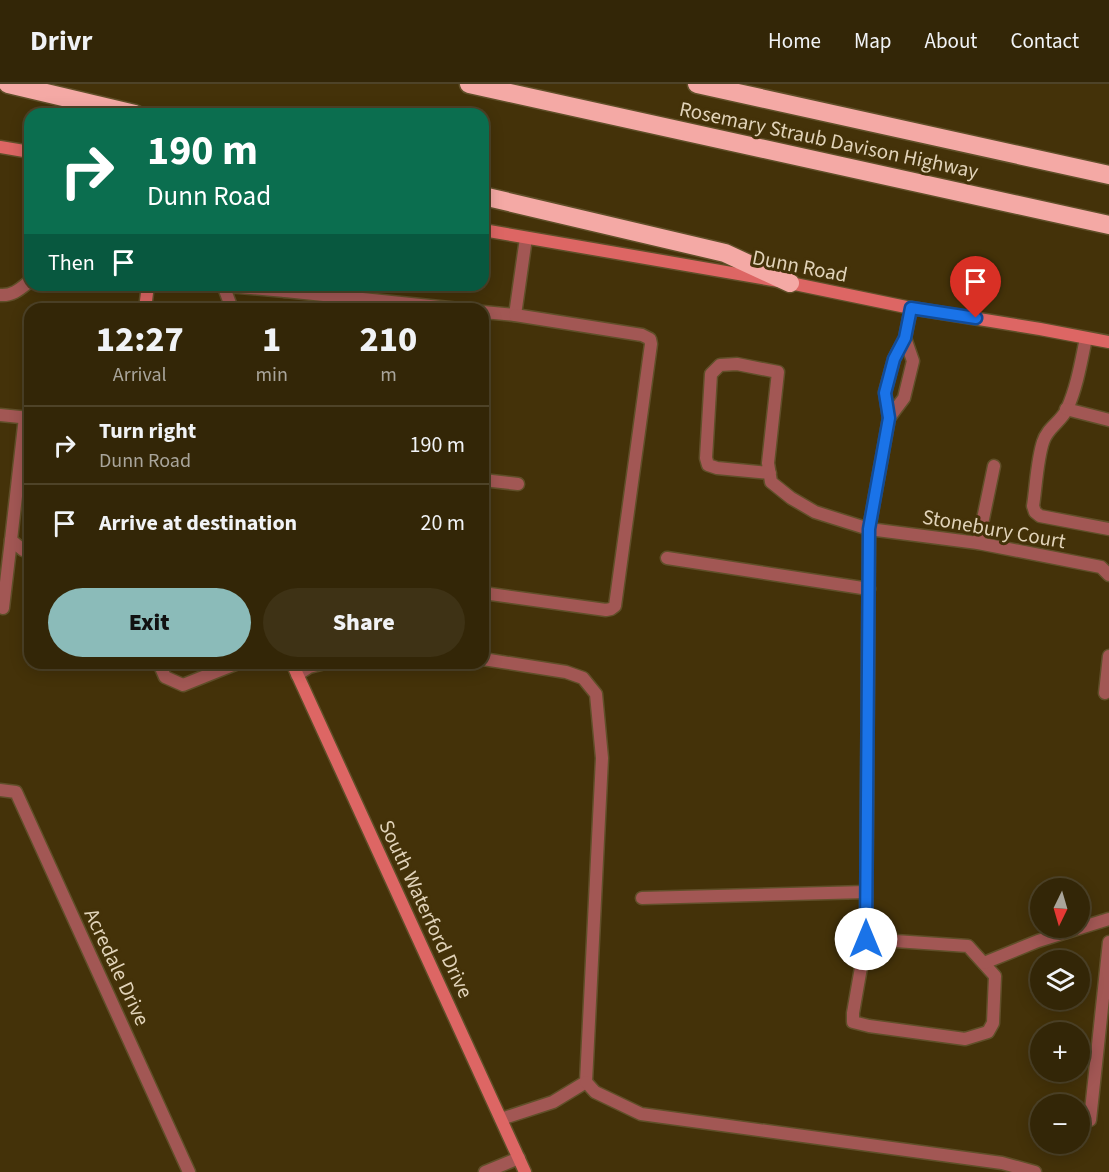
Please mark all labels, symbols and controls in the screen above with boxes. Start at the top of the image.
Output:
text: Drivr [30,21,92,61]
text: Home [768,26,821,56]
text: Map [854,26,892,56]
text: About [925,26,977,56]
text: Contact [1010,26,1079,56]
street label: Rosemary Straub Davison Highway [677,94,981,186]
text: 190 m [147,121,258,181]
icon: right [48,132,126,210]
text: Dunn Road [147,177,271,216]
street label: Dunn Road [750,242,850,290]
icon: arrive [107,246,140,279]
text: Then [48,247,95,279]
pin [950,256,1001,318]
icon: arrive [959,265,992,298]
text: 12:27 [96,314,184,365]
text: 1 [262,314,281,365]
text: 210 [360,314,417,365]
text: Arrival [113,361,167,389]
text: min [255,361,288,389]
text: m [380,361,397,389]
text: Turn right [99,415,196,447]
icon: right [48,429,81,462]
text: 190 m [410,429,465,461]
text: Dunn Road [99,447,191,475]
street label: Stonebury Court [920,502,1068,556]
icon: arrive [48,507,81,540]
text: Arrive at destination [99,507,297,539]
text: 20 m [420,507,465,539]
button: Exit [48,588,251,657]
button: Share [263,588,465,657]
street label: South Waterford Drive [372,815,480,1003]
north arrow [1030,878,1090,938]
map controls [1030,878,1090,1154]
street label: Acredale Drive [77,903,157,1031]
position arrow [834,907,898,971]
button: layers [1030,950,1090,1010]
button: + [1030,1022,1090,1082]
button: − [1030,1094,1090,1154]

